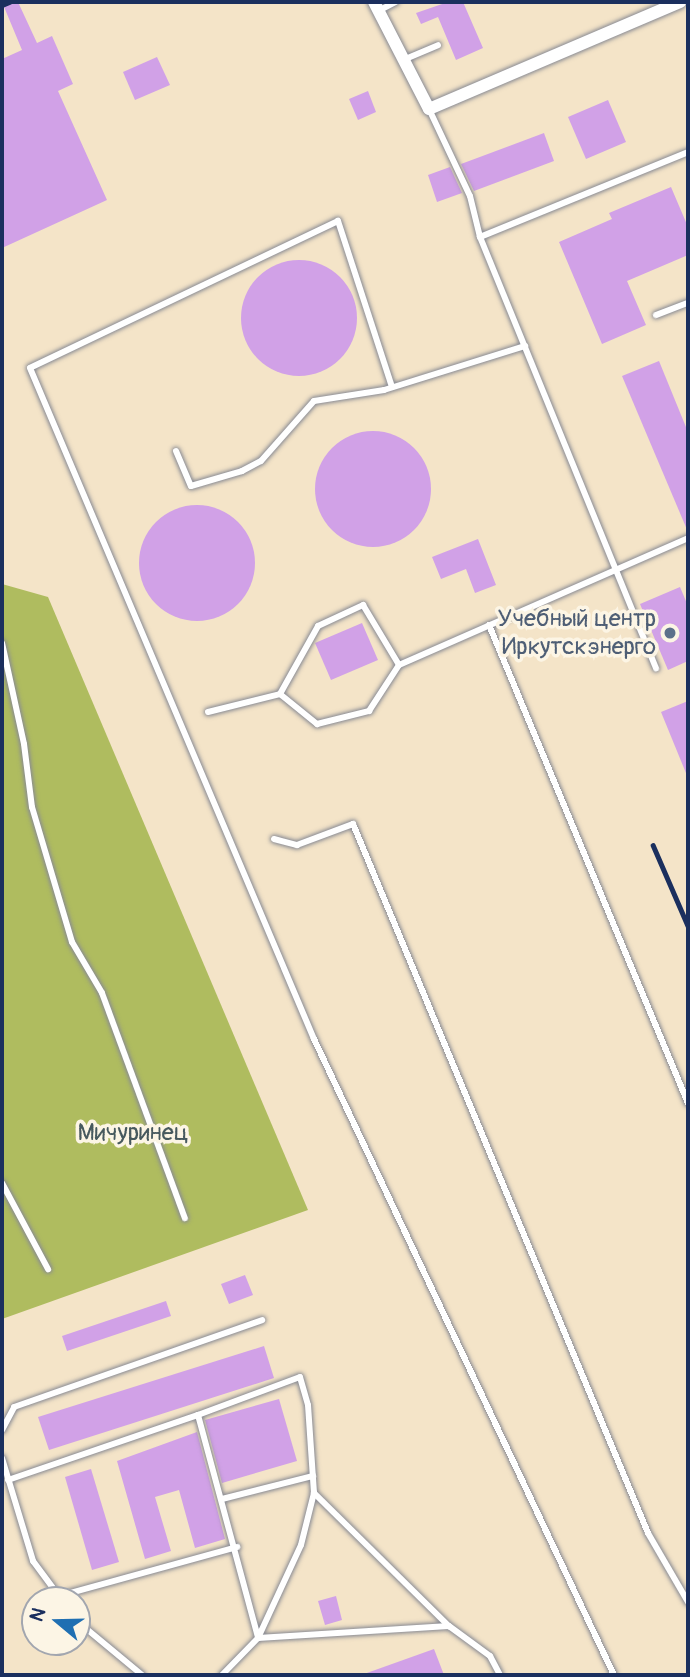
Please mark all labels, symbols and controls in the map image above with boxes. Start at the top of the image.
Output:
place label: Учебный центр Иркутскэнерго [498,605,656,661]
marker: Учебный центр Иркутскэнерго [662,625,678,641]
park label: Мичуринец [77,1119,189,1147]
north arrow [21,1586,91,1656]
text: N [25,1605,51,1625]

